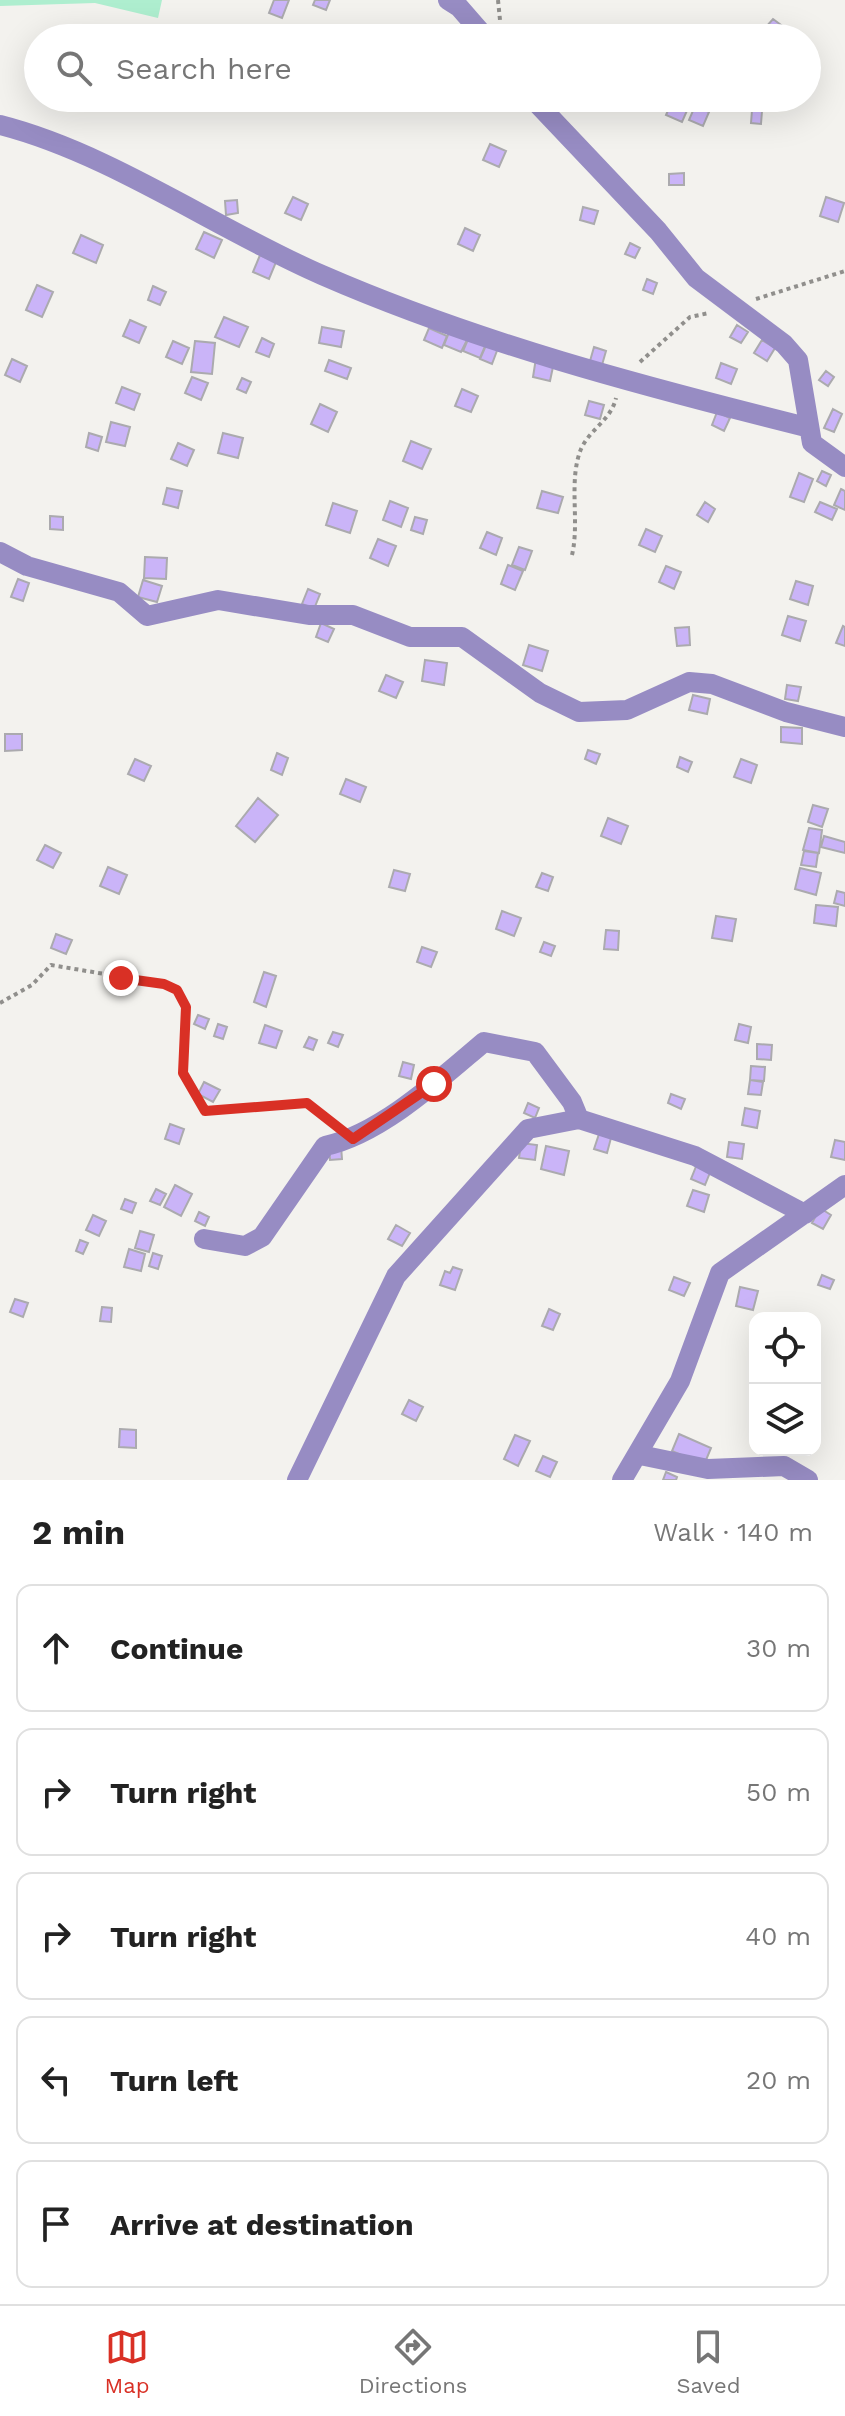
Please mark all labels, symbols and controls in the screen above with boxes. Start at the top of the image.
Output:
search box [24,24,821,112]
icon: search [52,46,96,90]
text: Search here [116,51,292,86]
route end [103,960,139,996]
route start [416,1066,452,1102]
map controls [749,1312,821,1456]
button: locate [749,1312,821,1384]
button: layers [749,1384,821,1456]
text: 2 min [32,1512,125,1552]
text: Walk · 140 m [653,1517,813,1547]
icon: ahead [34,1626,78,1670]
text: Continue [110,1631,243,1666]
text: 30 m [746,1633,811,1663]
icon: right [34,1770,78,1814]
text: Turn right [110,1775,256,1810]
text: 50 m [746,1777,811,1807]
icon: right [34,1914,78,1958]
text: Turn right [110,1919,256,1954]
text: 40 m [745,1921,811,1951]
icon: left [34,2058,78,2102]
text: Turn left [110,2063,238,2098]
text: 20 m [746,2065,811,2095]
icon: arrive [34,2202,78,2246]
text: Arrive at destination [110,2207,414,2242]
tab: Map [105,2325,149,2398]
tab: Directions [359,2325,467,2398]
tab: Saved [677,2325,740,2398]

